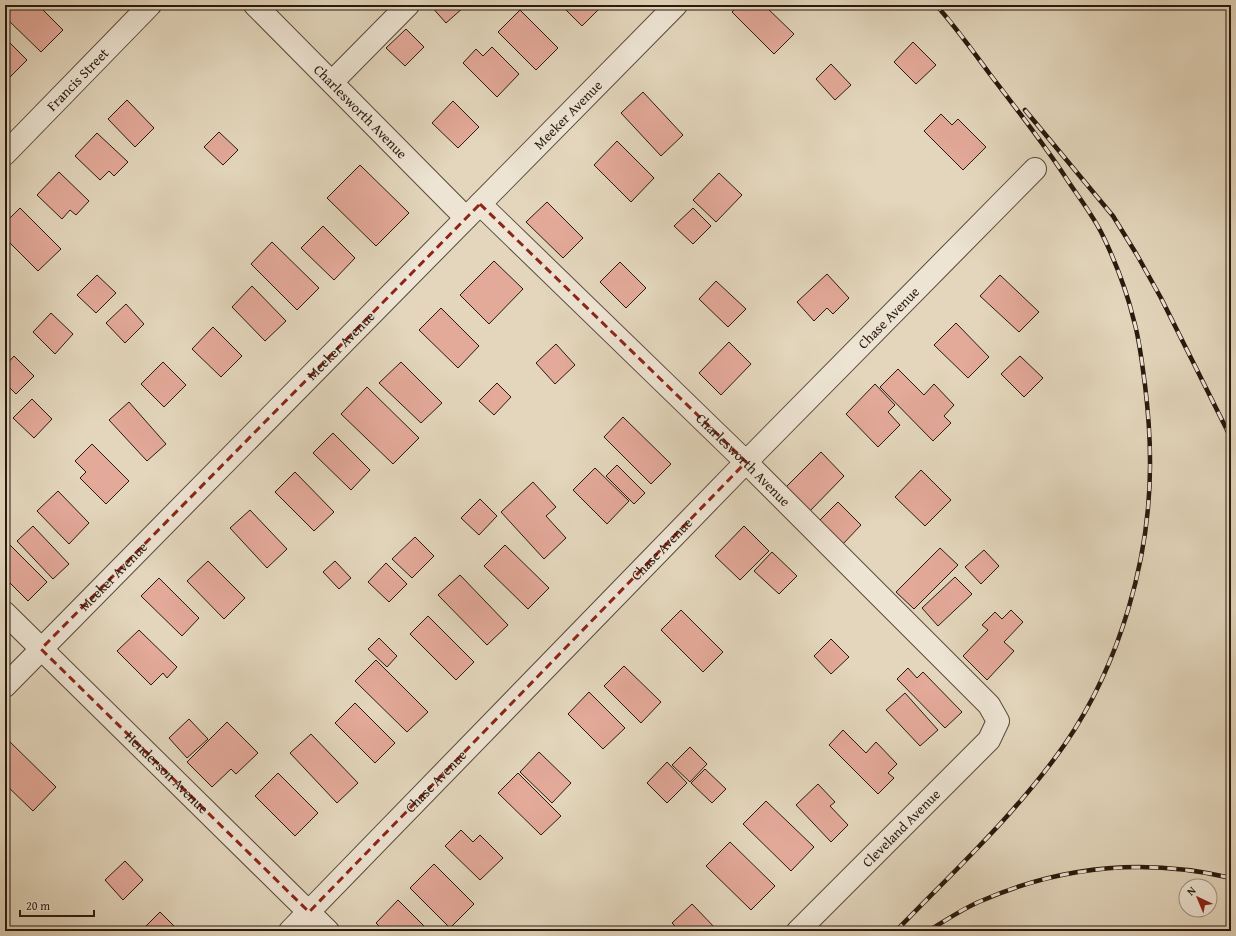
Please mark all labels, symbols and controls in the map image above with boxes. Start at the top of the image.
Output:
street label: Francis Street [42,43,113,116]
street label: Charlesworth Avenue [309,60,412,164]
street label: Meeker Avenue [529,75,607,154]
street label: Chase Avenue [853,282,924,353]
street label: Meeker Avenue [302,306,379,385]
street label: Charlesworth Avenue [691,409,795,511]
street label: Chase Avenue [626,513,697,585]
street label: Meeker Avenue [74,537,152,615]
street label: Henderson Avenue [120,726,213,818]
street label: Chase Avenue [400,745,471,817]
street label: Cleveland Avenue [857,784,945,872]
north arrow [1178,878,1218,918]
text: N [1183,882,1200,899]
scale bar [20,892,94,918]
text: 20 m [26,897,50,914]

